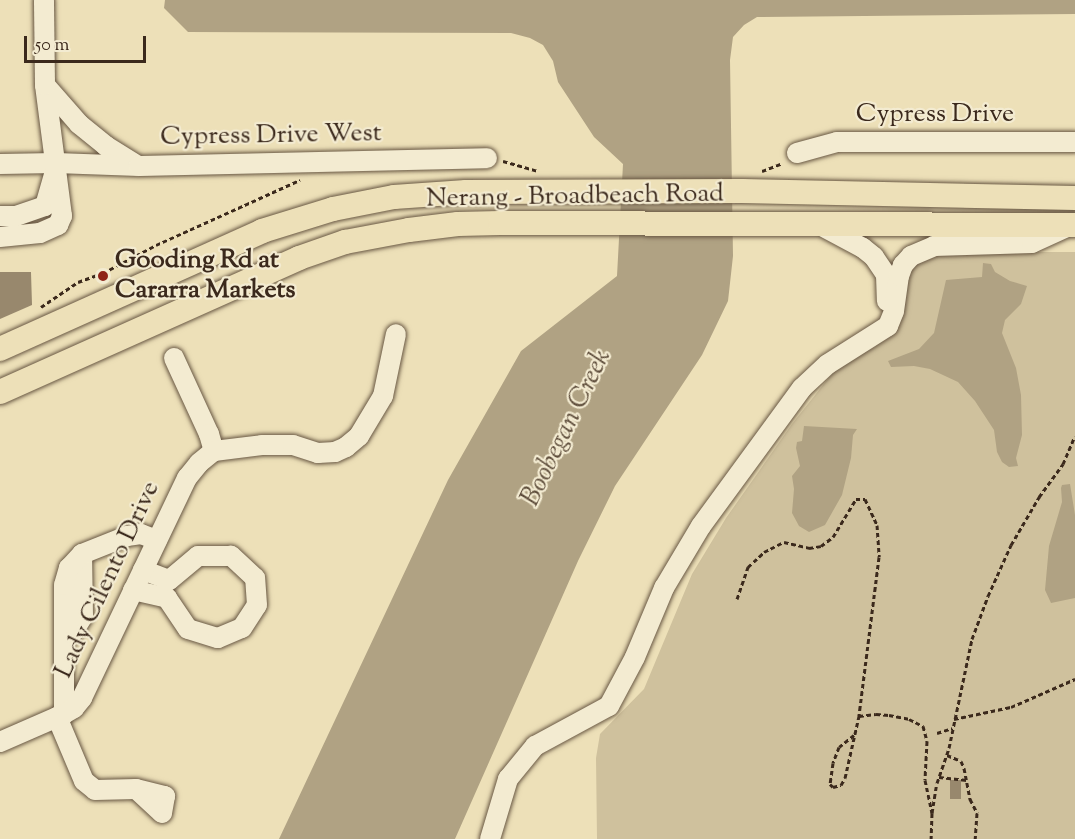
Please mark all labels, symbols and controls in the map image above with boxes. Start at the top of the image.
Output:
scale bar [27,24,148,62]
text: 50 m [35,33,69,59]
street label: Cypress Drive [856,99,1014,131]
street label: Cypress Drive West [160,118,382,154]
street label: Nerang - Broadbeach Road [426,179,724,215]
place label: Gooding Rd at Cararra Markets [115,245,296,306]
marker: Gooding Rd at Cararra Markets [96,269,110,283]
water label: Boobegan Creek [515,344,619,512]
street label: Lady Cilento Drive [49,477,167,683]

